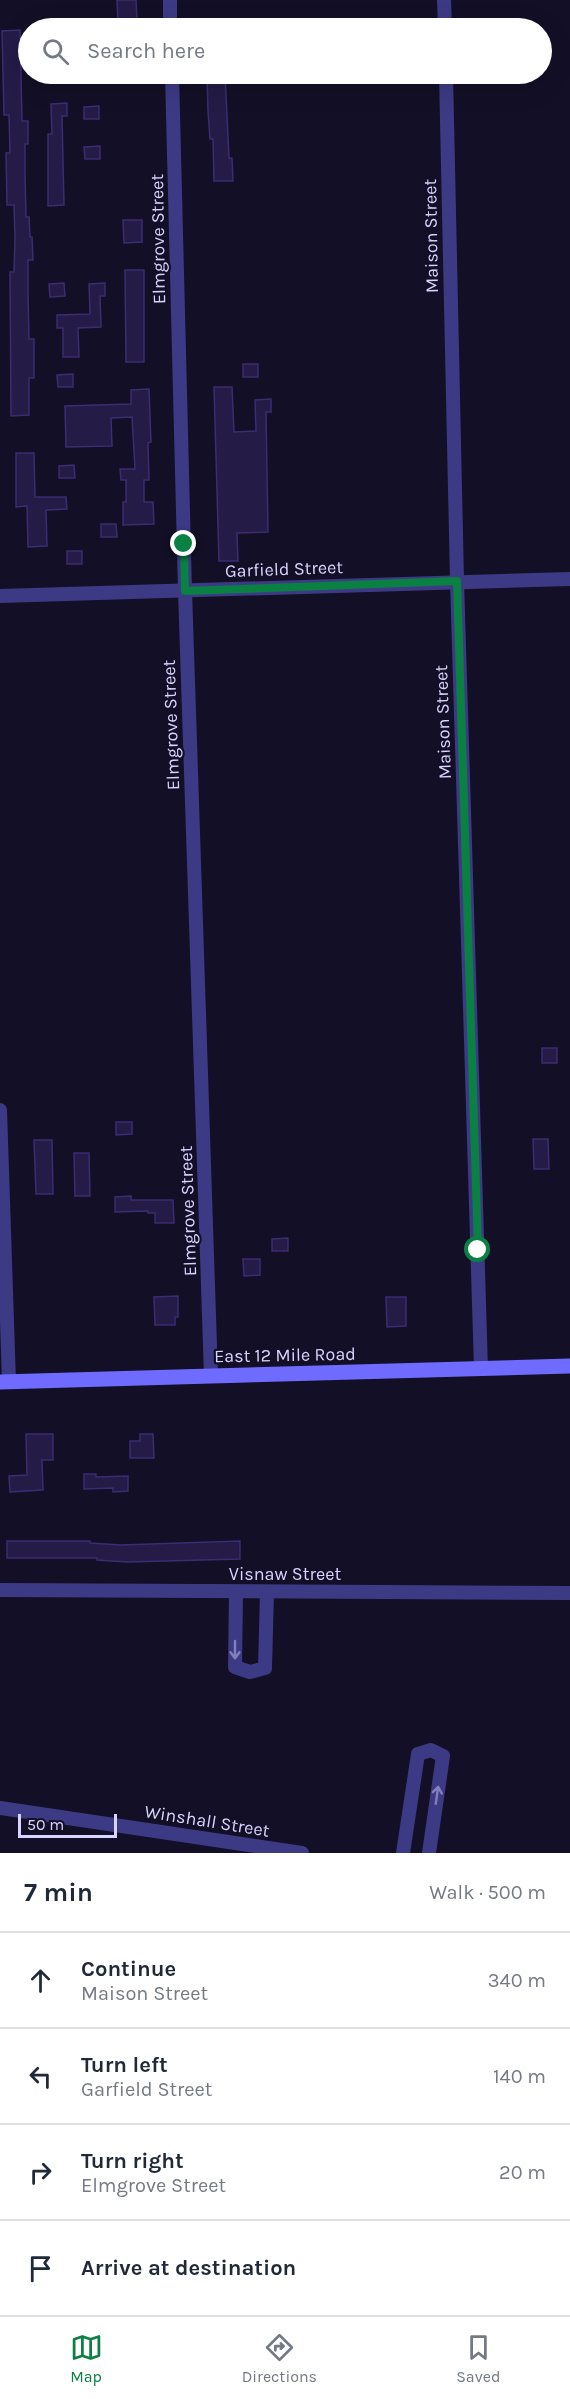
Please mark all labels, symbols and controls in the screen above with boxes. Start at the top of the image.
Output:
search box [18,18,552,84]
icon: search [39,35,72,68]
text: Search here [87,38,205,64]
street label: Elmgrove Street [146,173,170,304]
street label: Maison Street [419,178,443,293]
route end [170,530,196,556]
street label: Garfield Street [225,556,344,582]
street label: Elmgrove Street [158,659,184,791]
street label: Maison Street [430,664,456,780]
street label: Elmgrove Street [175,1145,201,1277]
route start [464,1236,490,1262]
street label: East 12 Mile Road [214,1343,356,1367]
street label: Visnaw Street [229,1563,341,1585]
one-way arrow [229,1640,241,1660]
one-way arrow [432,1786,443,1806]
street label: Winshall Street [143,1800,271,1842]
scale bar [18,1811,117,1838]
text: 50 m [27,1815,64,1834]
text: 7 min [24,1877,93,1908]
text: Walk · 500 m [429,1881,546,1904]
text: Continue [81,1956,176,1982]
icon: ahead [24,1964,57,1997]
text: 340 m [488,1969,546,1992]
text: Maison Street [81,1982,208,2005]
text: Turn left [81,2052,168,2078]
icon: left [24,2060,57,2093]
text: 140 m [493,2065,546,2088]
text: Garfield Street [81,2078,212,2101]
text: Turn right [81,2148,184,2174]
icon: right [24,2156,57,2189]
text: 20 m [499,2161,546,2184]
text: Elmgrove Street [81,2174,226,2197]
icon: arrive [24,2252,57,2285]
text: Arrive at destination [81,2255,296,2281]
tab: Map [70,2331,103,2386]
tab: Directions [242,2331,317,2386]
tab: Saved [456,2331,500,2386]

